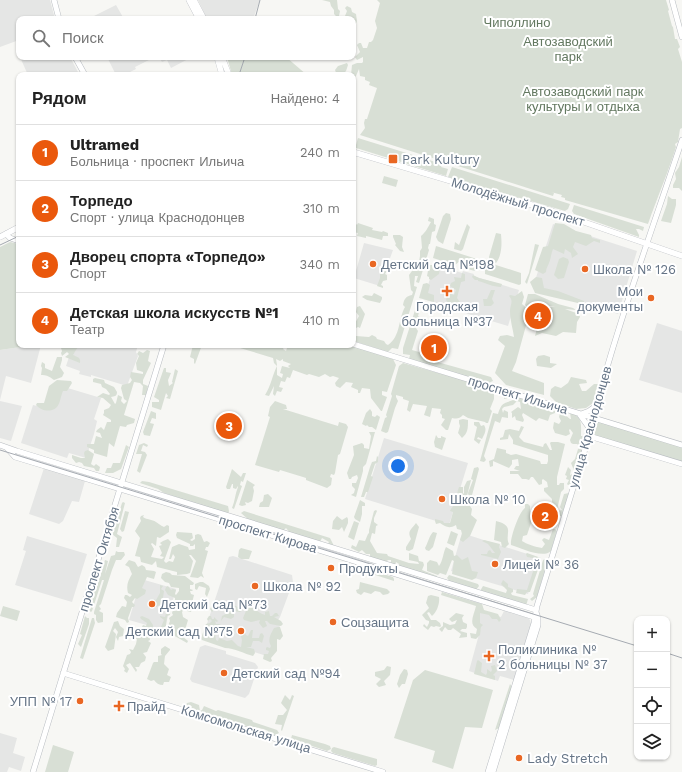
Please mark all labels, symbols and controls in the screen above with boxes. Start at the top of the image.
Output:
park label: Чиполлино [484,15,550,30]
search box [16,16,356,60]
icon: search [30,27,52,49]
text: Поиск [62,29,104,47]
park label: Автозаводский парк [523,34,613,64]
park label: Автозаводский парк культуры и отдыха [523,84,644,114]
text: Рядом [32,88,87,108]
text: Найдено: 4 [271,91,340,106]
text: Ultramed [70,136,139,154]
text: 1 [42,145,48,160]
text: 240 m [300,145,340,160]
place label: Park Kultury [402,152,480,167]
marker: Park Kultury [387,153,399,165]
text: Больница · проспект Ильича [70,154,244,169]
street label: Молодёжный проспект [450,175,586,229]
text: Торпедо [70,192,133,210]
text: 2 [41,201,49,216]
text: 310 m [302,201,340,216]
text: Спорт · улица Краснодонцев [70,210,245,225]
text: Дворец спорта «Торпедо» [70,248,266,266]
text: 3 [41,257,49,272]
text: 340 m [300,257,340,272]
place label: Детский сад №198 [381,257,495,272]
marker: Детский сад №198 [368,259,378,269]
place label: Школа № 126 [593,262,676,277]
marker: Школа № 126 [580,264,590,274]
text: Спорт [70,266,107,281]
place label: Мои документы [577,284,643,314]
marker: Городская больница №37 [441,285,453,297]
marker: Мои документы [646,293,656,303]
place label: Городская больница №37 [402,299,492,329]
pin: 4 [525,301,551,331]
text: Детская школа искусств №1 [70,304,279,322]
text: 4 [41,313,49,328]
text: 410 m [302,313,340,328]
text: Театр [70,322,105,337]
pin: 1 [421,333,447,363]
street label: улица Краснодонцев [565,364,615,490]
street label: проспект Ильича [466,373,570,418]
pin: 3 [216,411,242,441]
your location [388,456,408,476]
place label: Школа № 10 [450,492,526,507]
marker: Школа № 10 [437,494,447,504]
pin: 2 [532,501,558,531]
street label: проспект Октября [76,505,122,613]
street label: проспект Кирова [217,512,320,556]
place label: Лицей № 36 [503,557,579,572]
marker: Лицей № 36 [490,559,500,569]
place label: Продукты [339,561,398,576]
marker: Продукты [326,563,336,573]
place label: Школа № 92 [263,579,341,594]
marker: Школа № 92 [250,581,260,591]
place label: Детский сад №73 [160,597,267,612]
marker: Детский сад №73 [147,599,157,609]
place label: Соцзащита [341,615,410,630]
map controls [634,616,670,760]
button: + [634,616,670,652]
marker: Соцзащита [328,617,338,627]
place label: Детский сад №75 [126,624,233,639]
marker: Детский сад №75 [236,626,246,636]
place label: Поликлиника № 2 больницы № 37 [498,642,607,672]
marker: Поликлиника № 2 больницы № 37 [483,650,495,662]
button: − [634,652,670,688]
place label: Детский сад №94 [232,666,341,681]
marker: Детский сад №94 [219,668,229,678]
button: locate [634,688,670,724]
place label: УПП № 17 [10,694,72,709]
marker: УПП № 17 [75,696,85,706]
place label: Прайд [127,699,166,714]
marker: Прайд [114,701,124,711]
street label: Комсомольская улица [179,702,313,756]
button: layers [634,724,670,760]
place label: Lady Stretch [527,751,608,766]
marker: Lady Stretch [514,753,524,763]

